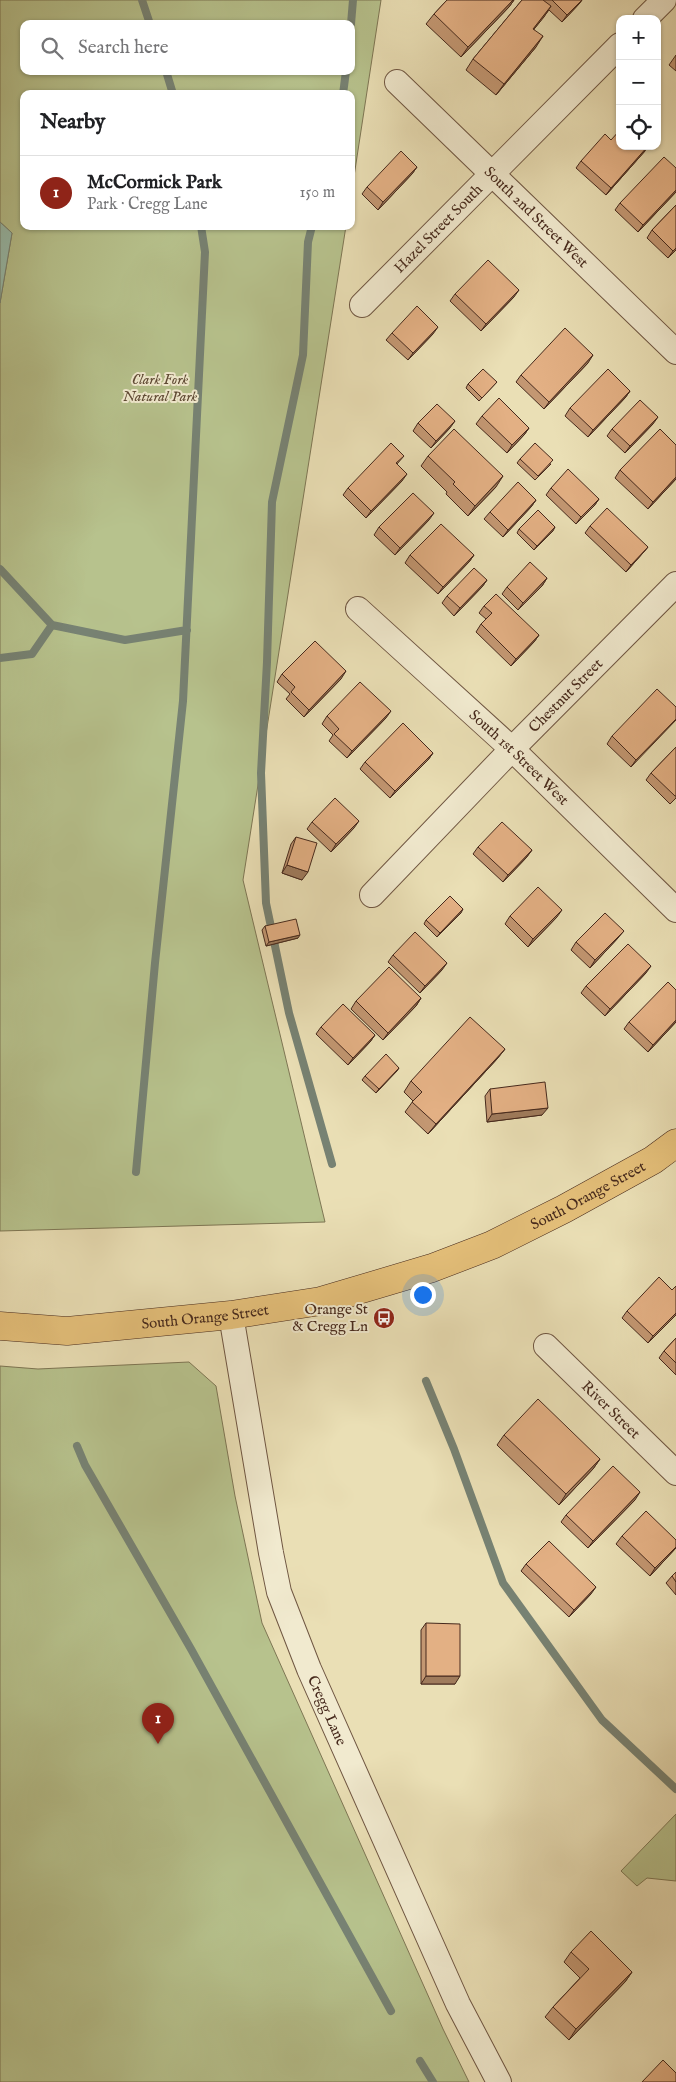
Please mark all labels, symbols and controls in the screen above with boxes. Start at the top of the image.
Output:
map controls [616,15,661,150]
button: + [616,15,661,60]
search box [20,20,355,75]
icon: search [38,34,66,62]
text: Search here [78,36,169,60]
button: − [616,60,661,105]
button: locate [616,105,661,150]
text: Nearby [40,109,105,136]
street label: South 2nd Street West [480,163,592,272]
text: McCormick Park [87,171,222,195]
street label: Hazel Street South [390,180,487,277]
text: 1 [53,183,59,203]
text: 150 m [300,183,335,203]
text: Park · Cregg Lane [87,195,208,215]
park label: Clark Fork Natural Park [123,370,197,406]
street label: Chestnut Street [525,654,607,737]
street label: South 1st Street West [465,706,573,810]
street label: South Orange Street [527,1157,649,1234]
your location [410,1282,436,1308]
street label: South Orange Street [141,1300,270,1334]
place label: Orange St & Cregg Ln [292,1300,368,1336]
bus stop icon: Orange St & Cregg Ln [372,1306,396,1330]
street label: River Street [577,1377,644,1443]
street label: Cregg Lane [303,1673,351,1749]
pin: 1 [142,1703,174,1744]

